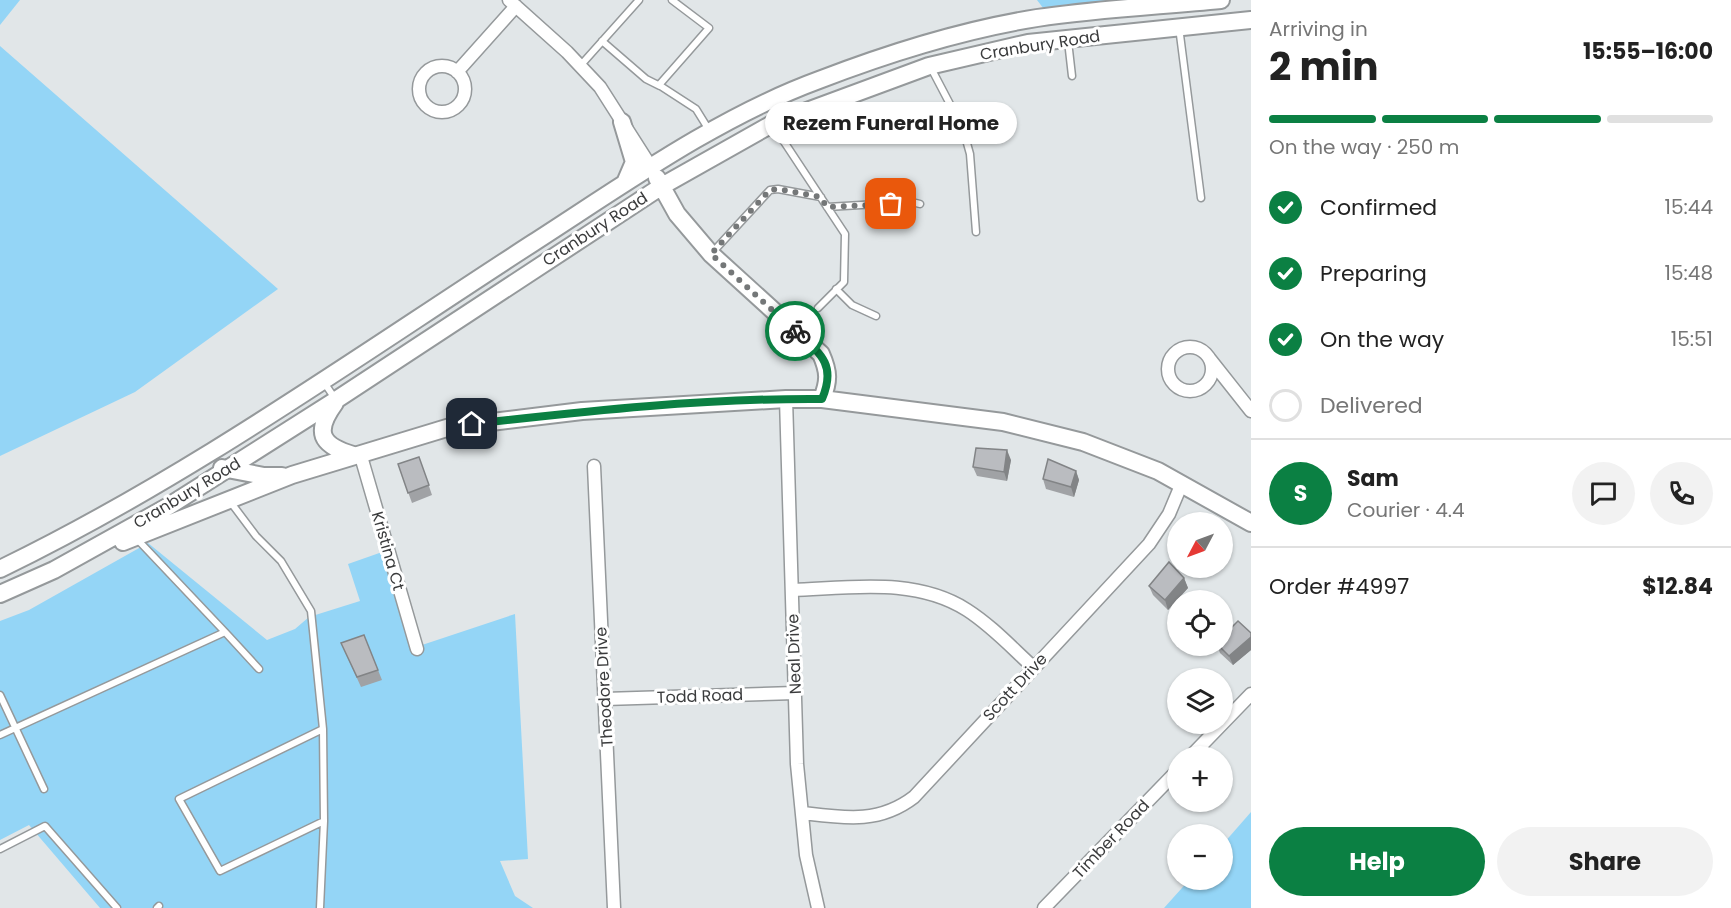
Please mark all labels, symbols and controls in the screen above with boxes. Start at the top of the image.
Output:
text: Arriving in [1269,15,1368,43]
street label: Cranbury Road [978,24,1102,66]
text: 15:55–16:00 [1583,36,1713,67]
text: 2 min [1269,39,1379,94]
callout: Rezem Funeral Home [765,102,1017,144]
text: Rezem Funeral Home [783,109,999,137]
text: On the way · 250 m [1269,133,1459,161]
pin [865,178,916,229]
street label: Cranbury Road [538,186,652,272]
icon: bag [874,187,907,220]
icon: check [1269,191,1302,224]
text: Confirmed [1320,192,1437,223]
text: 15:44 [1665,193,1713,221]
icon: check [1269,257,1302,290]
text: Preparing [1320,258,1427,289]
text: 15:48 [1665,259,1713,287]
courier [765,301,825,361]
icon: bike [779,315,812,348]
icon: check [1269,323,1302,356]
text: On the way [1320,324,1444,355]
text: 15:51 [1671,325,1713,353]
text: Delivered [1320,390,1423,421]
pin [446,398,497,449]
icon: home [455,407,488,440]
street label: Cranbury Road [129,452,245,534]
button: chat [1572,462,1635,525]
button: phone [1650,462,1713,525]
text: Sam [1347,463,1399,494]
text: S [1294,478,1307,509]
text: Courier · 4.4 [1347,496,1465,524]
street label: Kristina Ct [366,509,410,593]
north arrow [1167,512,1233,578]
map controls [1167,512,1233,890]
text: Order #4997 [1269,571,1409,602]
text: $12.84 [1642,571,1713,602]
button: locate [1167,590,1233,656]
street label: Neal Drive [781,613,807,695]
street label: Theodore Drive [589,626,619,748]
street label: Scott Drive [977,648,1053,726]
button: layers [1167,668,1233,734]
street label: Todd Road [656,683,744,709]
button: + [1167,746,1233,812]
street label: Timber Road [1067,794,1155,884]
button: − [1167,824,1233,890]
button: Help [1269,827,1485,896]
button: Share [1497,827,1713,896]

